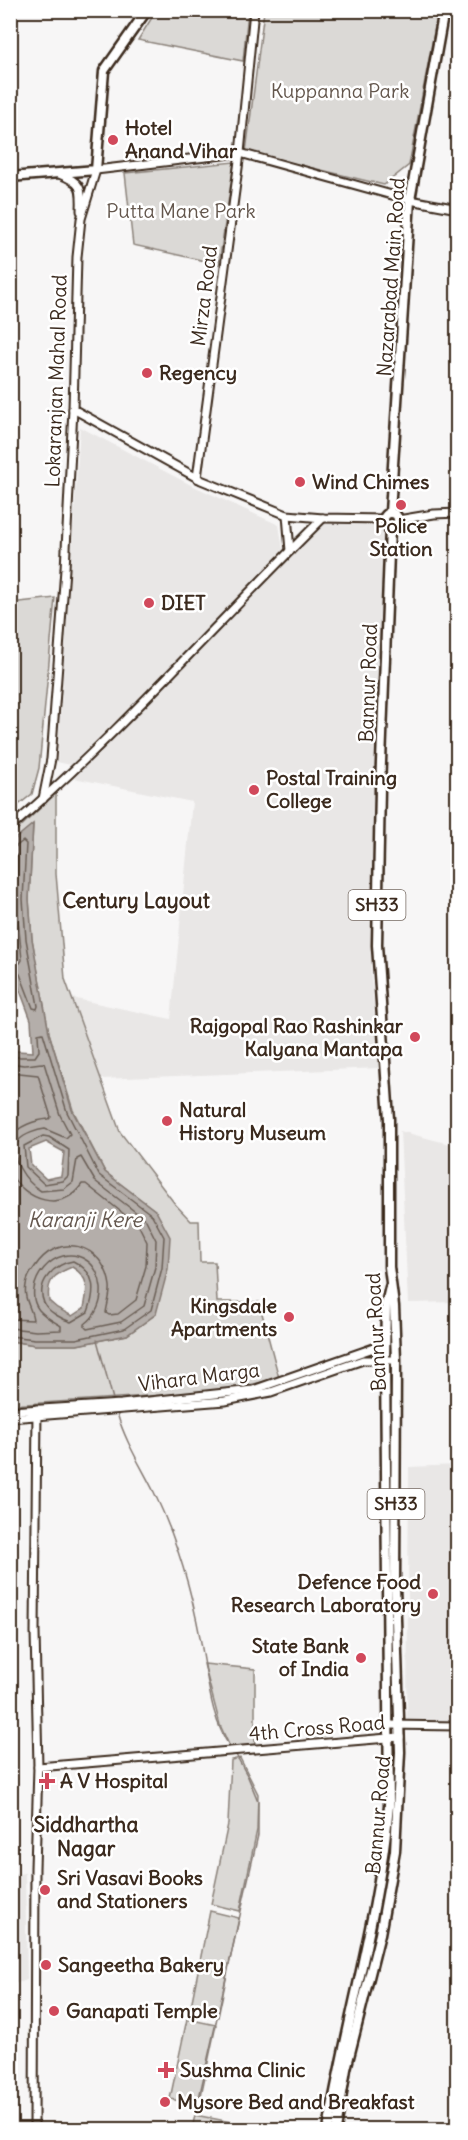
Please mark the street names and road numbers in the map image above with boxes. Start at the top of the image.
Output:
street label: Nazarabad Main Road [371,176,410,377]
street label: Mirza Road [185,244,222,348]
street label: Lokaranjan Mahal Road [39,274,72,488]
street label: Bannur Road [353,623,382,743]
road number: SH33 [348,890,406,920]
street label: Bannur Road [360,1272,391,1392]
street label: Vihara Marga [137,1357,261,1396]
road number: SH33 [368,1489,424,1519]
street label: 4th Cross Road [248,1709,386,1746]
street label: Bannur Road [360,1754,395,1875]

